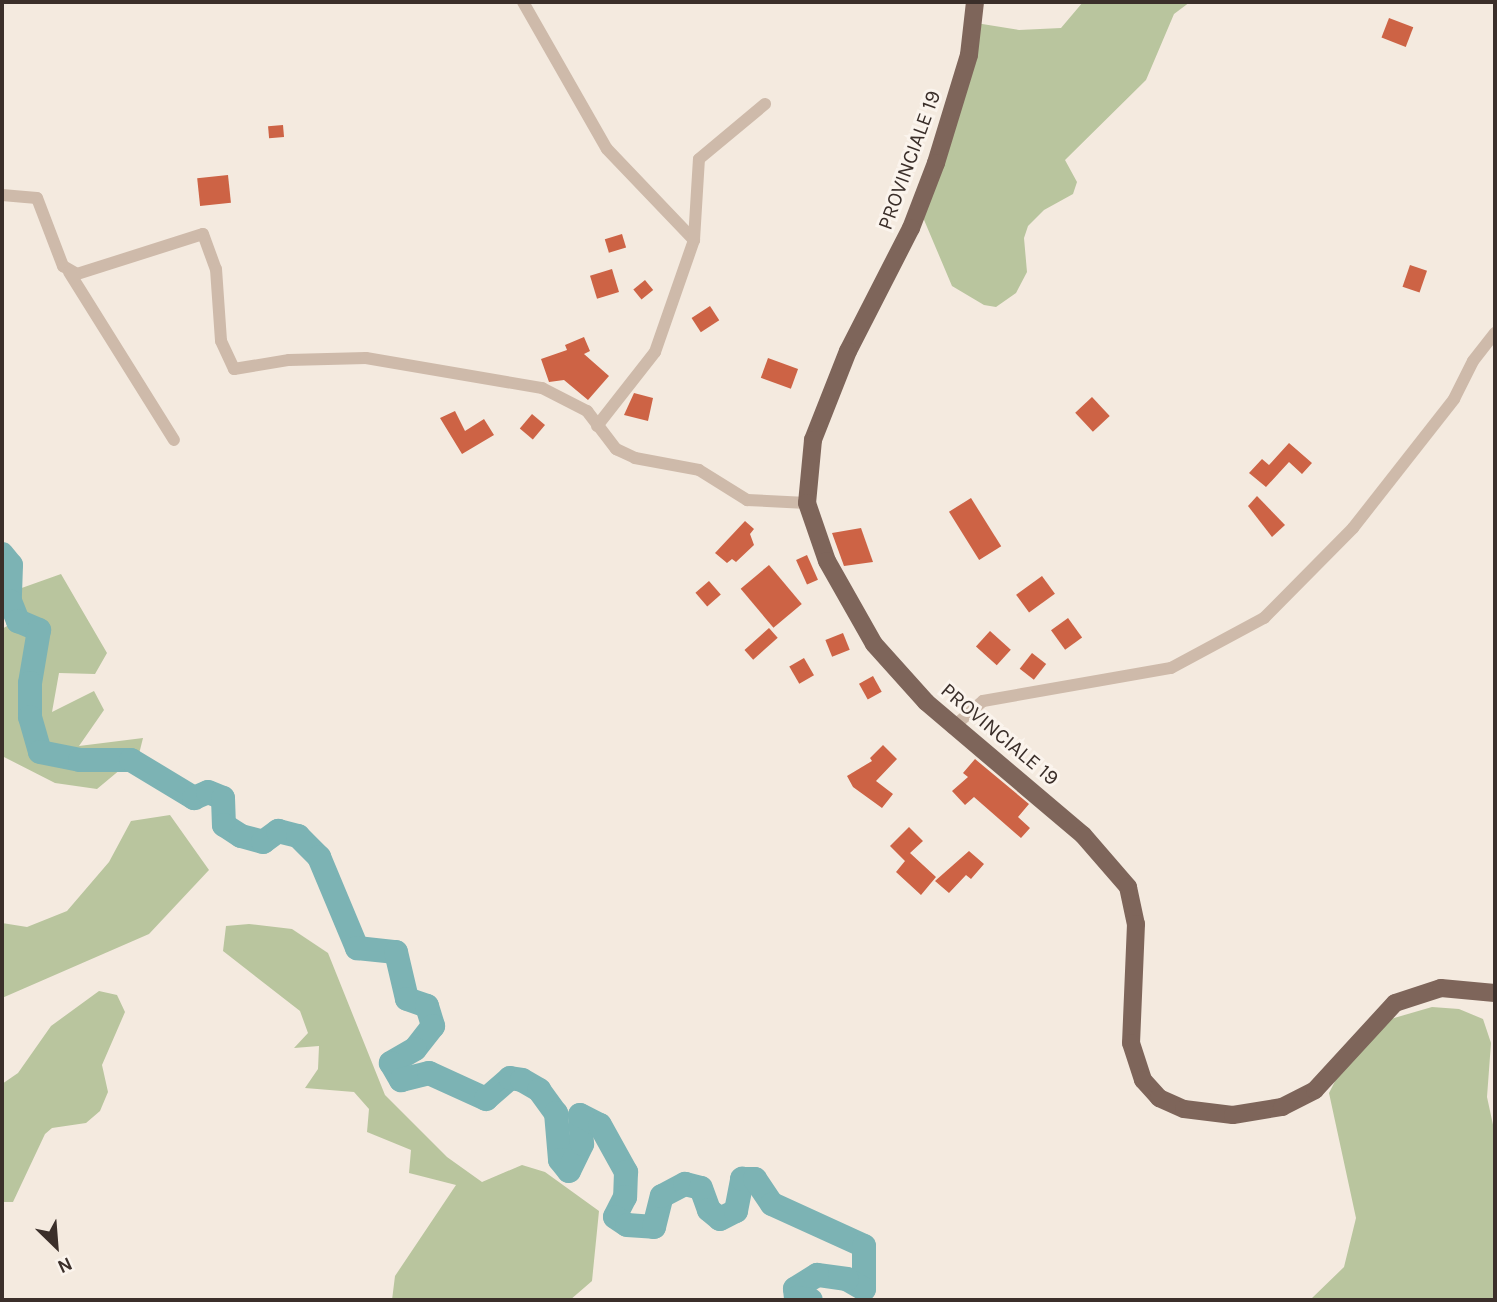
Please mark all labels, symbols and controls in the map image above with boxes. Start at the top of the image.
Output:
street label: PROVINCIALE 19 [872,87,946,233]
street label: PROVINCIALE 19 [936,677,1064,791]
north arrow [21,1211,91,1281]
text: N [54,1252,76,1278]

